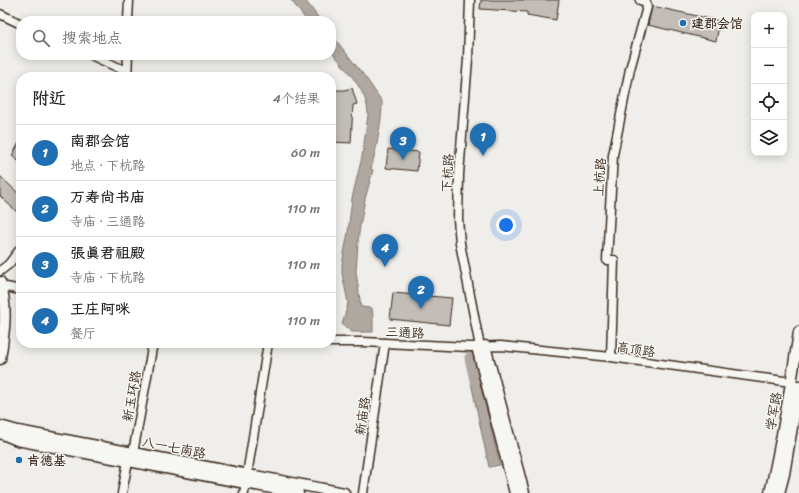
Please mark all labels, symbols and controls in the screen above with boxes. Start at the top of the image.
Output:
place label: 建郡会馆 [691,12,743,35]
map controls [751,12,787,156]
button: + [751,12,787,48]
search box [16,16,336,60]
marker: 建郡会馆 [678,18,688,28]
text: 搜索地点 [62,25,122,51]
icon: search [30,27,52,49]
button: − [751,48,787,84]
text: 附近 [32,83,66,113]
button: locate [751,84,787,120]
text: 4个结果 [273,87,320,110]
button: layers [751,120,787,156]
pin: 1 [470,123,496,156]
pin: 3 [390,127,416,160]
text: 南郡会馆 [70,128,130,154]
text: 1 [42,141,48,164]
text: 60 m [291,141,320,164]
street label: 下杭路 [435,153,460,193]
text: 地点 · 下杭路 [70,154,145,177]
street label: 上杭路 [587,157,612,197]
text: 万寿尚书庙 [70,184,145,210]
text: 2 [41,197,49,220]
text: 110 m [287,197,320,220]
text: 寺庙 · 三通路 [70,210,145,233]
your location [496,215,516,235]
pin: 4 [372,234,398,267]
text: 張真君祖殿 [70,240,145,266]
text: 3 [41,253,49,276]
text: 110 m [287,253,320,276]
text: 寺庙 · 下杭路 [70,266,145,289]
pin: 2 [408,276,434,309]
text: 王庄阿咪 [70,296,130,322]
text: 4 [41,309,49,332]
text: 110 m [287,309,320,332]
street label: 三通路 [385,320,425,345]
text: 餐厅 [70,322,96,345]
street label: 高顶路 [615,335,657,364]
street label: 新玉环路 [116,368,147,424]
street label: 学军路 [759,390,788,432]
street label: 新庙路 [348,395,377,437]
street label: 八一七南路 [140,430,208,465]
place label: 肯德基 [27,449,66,472]
marker: 肯德基 [14,455,24,465]

